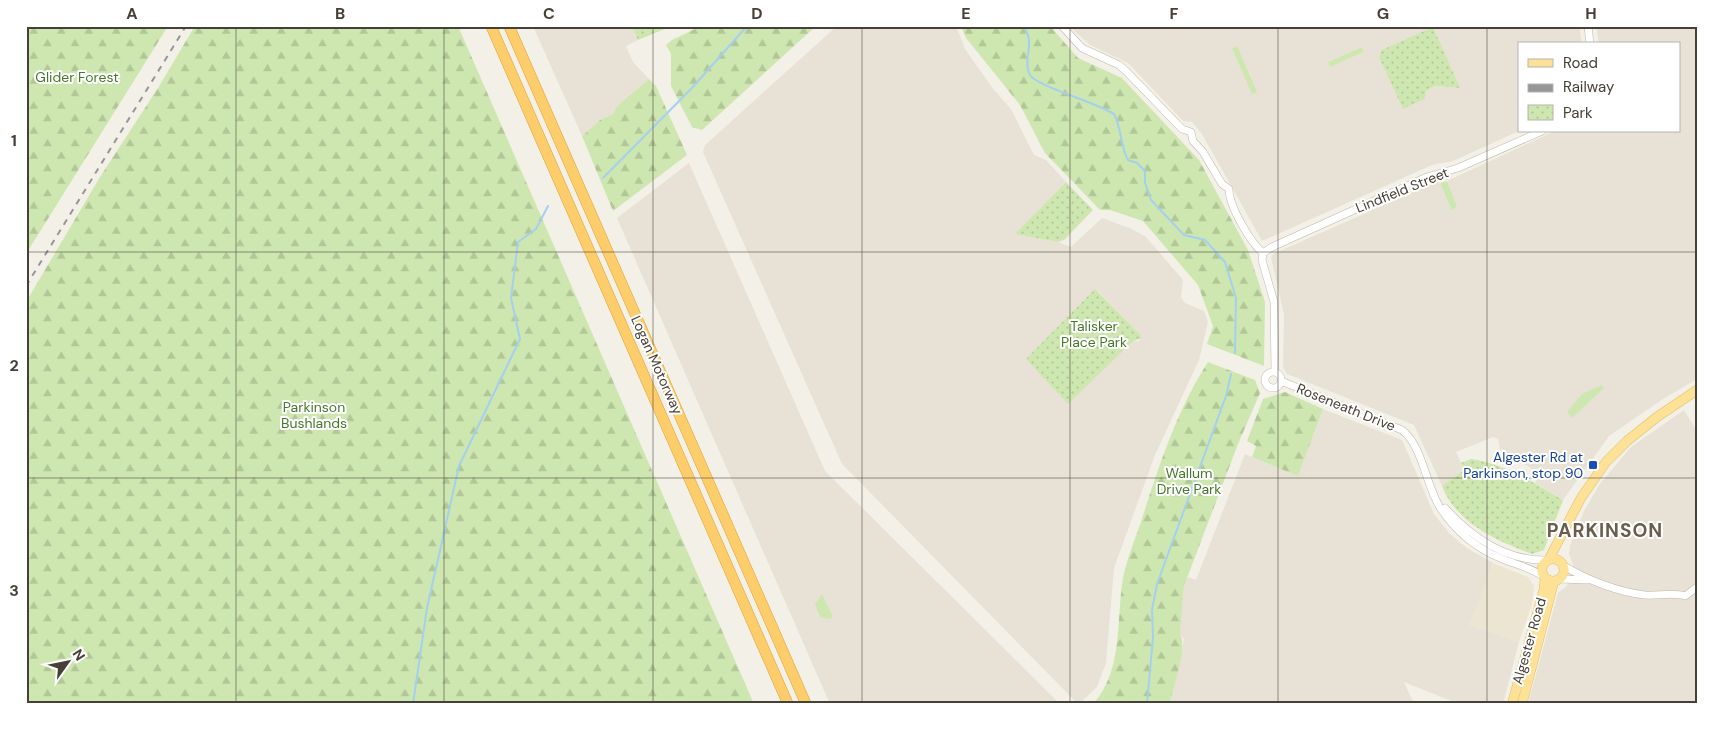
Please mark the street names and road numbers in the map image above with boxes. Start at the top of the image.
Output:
street label: Lindfield Street [1353,163,1451,217]
street label: Logan Motorway [627,313,687,417]
street label: Roseneath Drive [1294,379,1398,435]
street label: Algester Road [1508,596,1550,686]

